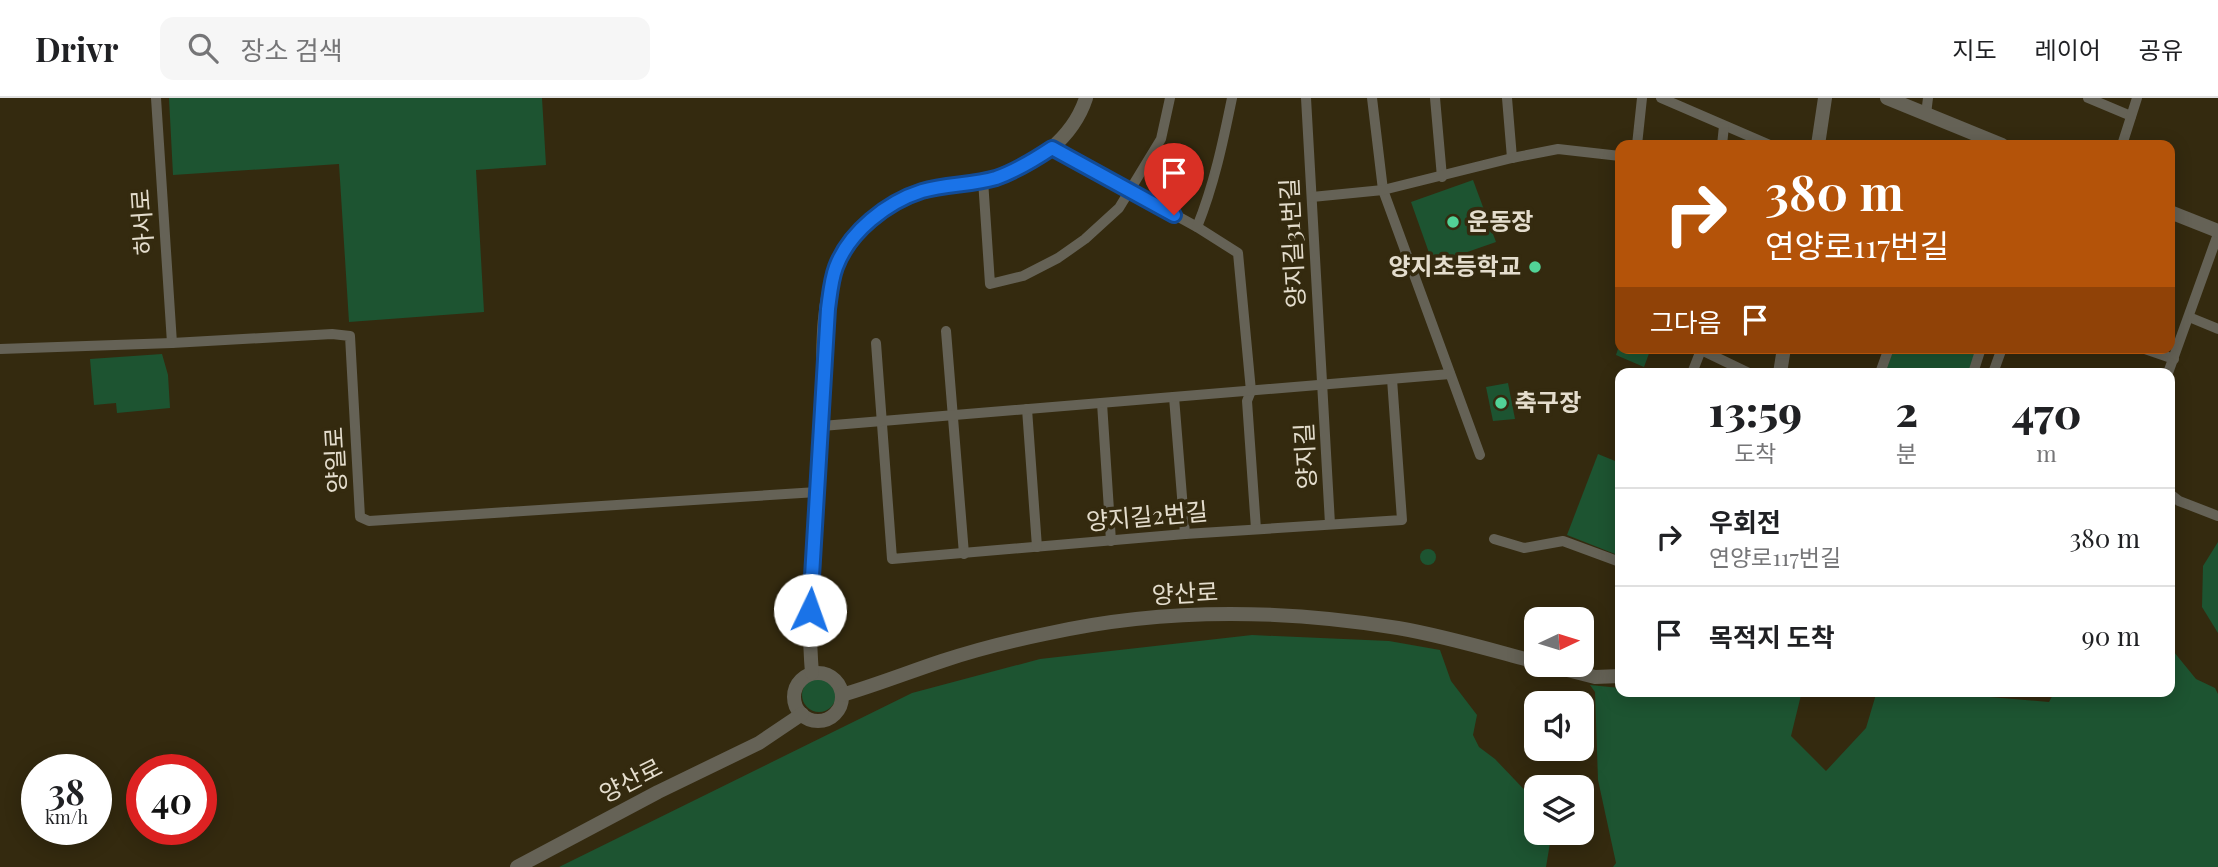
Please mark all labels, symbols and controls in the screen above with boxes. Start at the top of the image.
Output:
search box [160,17,650,80]
text: Drivr [35,26,118,70]
icon: search [184,29,222,67]
text: 장소 검색 [240,32,343,67]
text: 지도 [1952,33,1997,65]
text: 레이어 [2035,33,2101,65]
text: 공유 [2139,33,2183,65]
pin [1144,143,1204,215]
icon: arrive [1155,154,1193,192]
text: 380 m [1765,158,1904,223]
icon: right [1650,168,1741,259]
street label: 양지길31번길 [1272,177,1310,309]
street label: 하서로 [123,188,159,256]
place label: 운동장 [1467,204,1533,236]
marker: 운동장 [1445,214,1461,230]
text: 연양로117번길 [1765,223,1949,266]
place label: 양지초등학교 [1389,249,1521,281]
marker: 양지초등학교 [1527,259,1543,275]
icon: arrive [1736,301,1774,339]
text: 그다음 [1650,304,1722,339]
text: 13:59 [1709,382,1802,438]
text: 2 [1896,382,1918,438]
text: 470 [2012,384,2081,440]
place label: 축구장 [1515,385,1581,417]
marker: 축구장 [1493,395,1509,411]
street label: 양지길 [1286,422,1322,490]
street label: 양일로 [316,426,352,494]
text: 도착 [1734,437,1776,468]
text: 분 [1896,437,1917,468]
text: m [2036,437,2057,468]
street label: 양지길2번길 [1085,494,1209,536]
text: 우회전 [1709,504,1781,539]
icon: right [1650,518,1688,556]
text: 380 m [2070,520,2140,555]
text: 연양로117번길 [1709,541,1841,572]
position arrow [773,573,847,647]
street label: 양산로 [1151,574,1219,610]
north arrow [1524,607,1594,677]
map controls [1524,607,1594,845]
icon: arrive [1650,616,1688,654]
text: 90 m [2082,618,2140,653]
text: 목적지 도착 [1709,619,1835,654]
button: sound [1524,691,1594,761]
street label: 양산로 [593,750,667,809]
speed limit sign: 40 [126,754,217,845]
text: 38 [48,767,85,814]
button: layers [1524,775,1594,845]
text: km/h [45,805,88,829]

